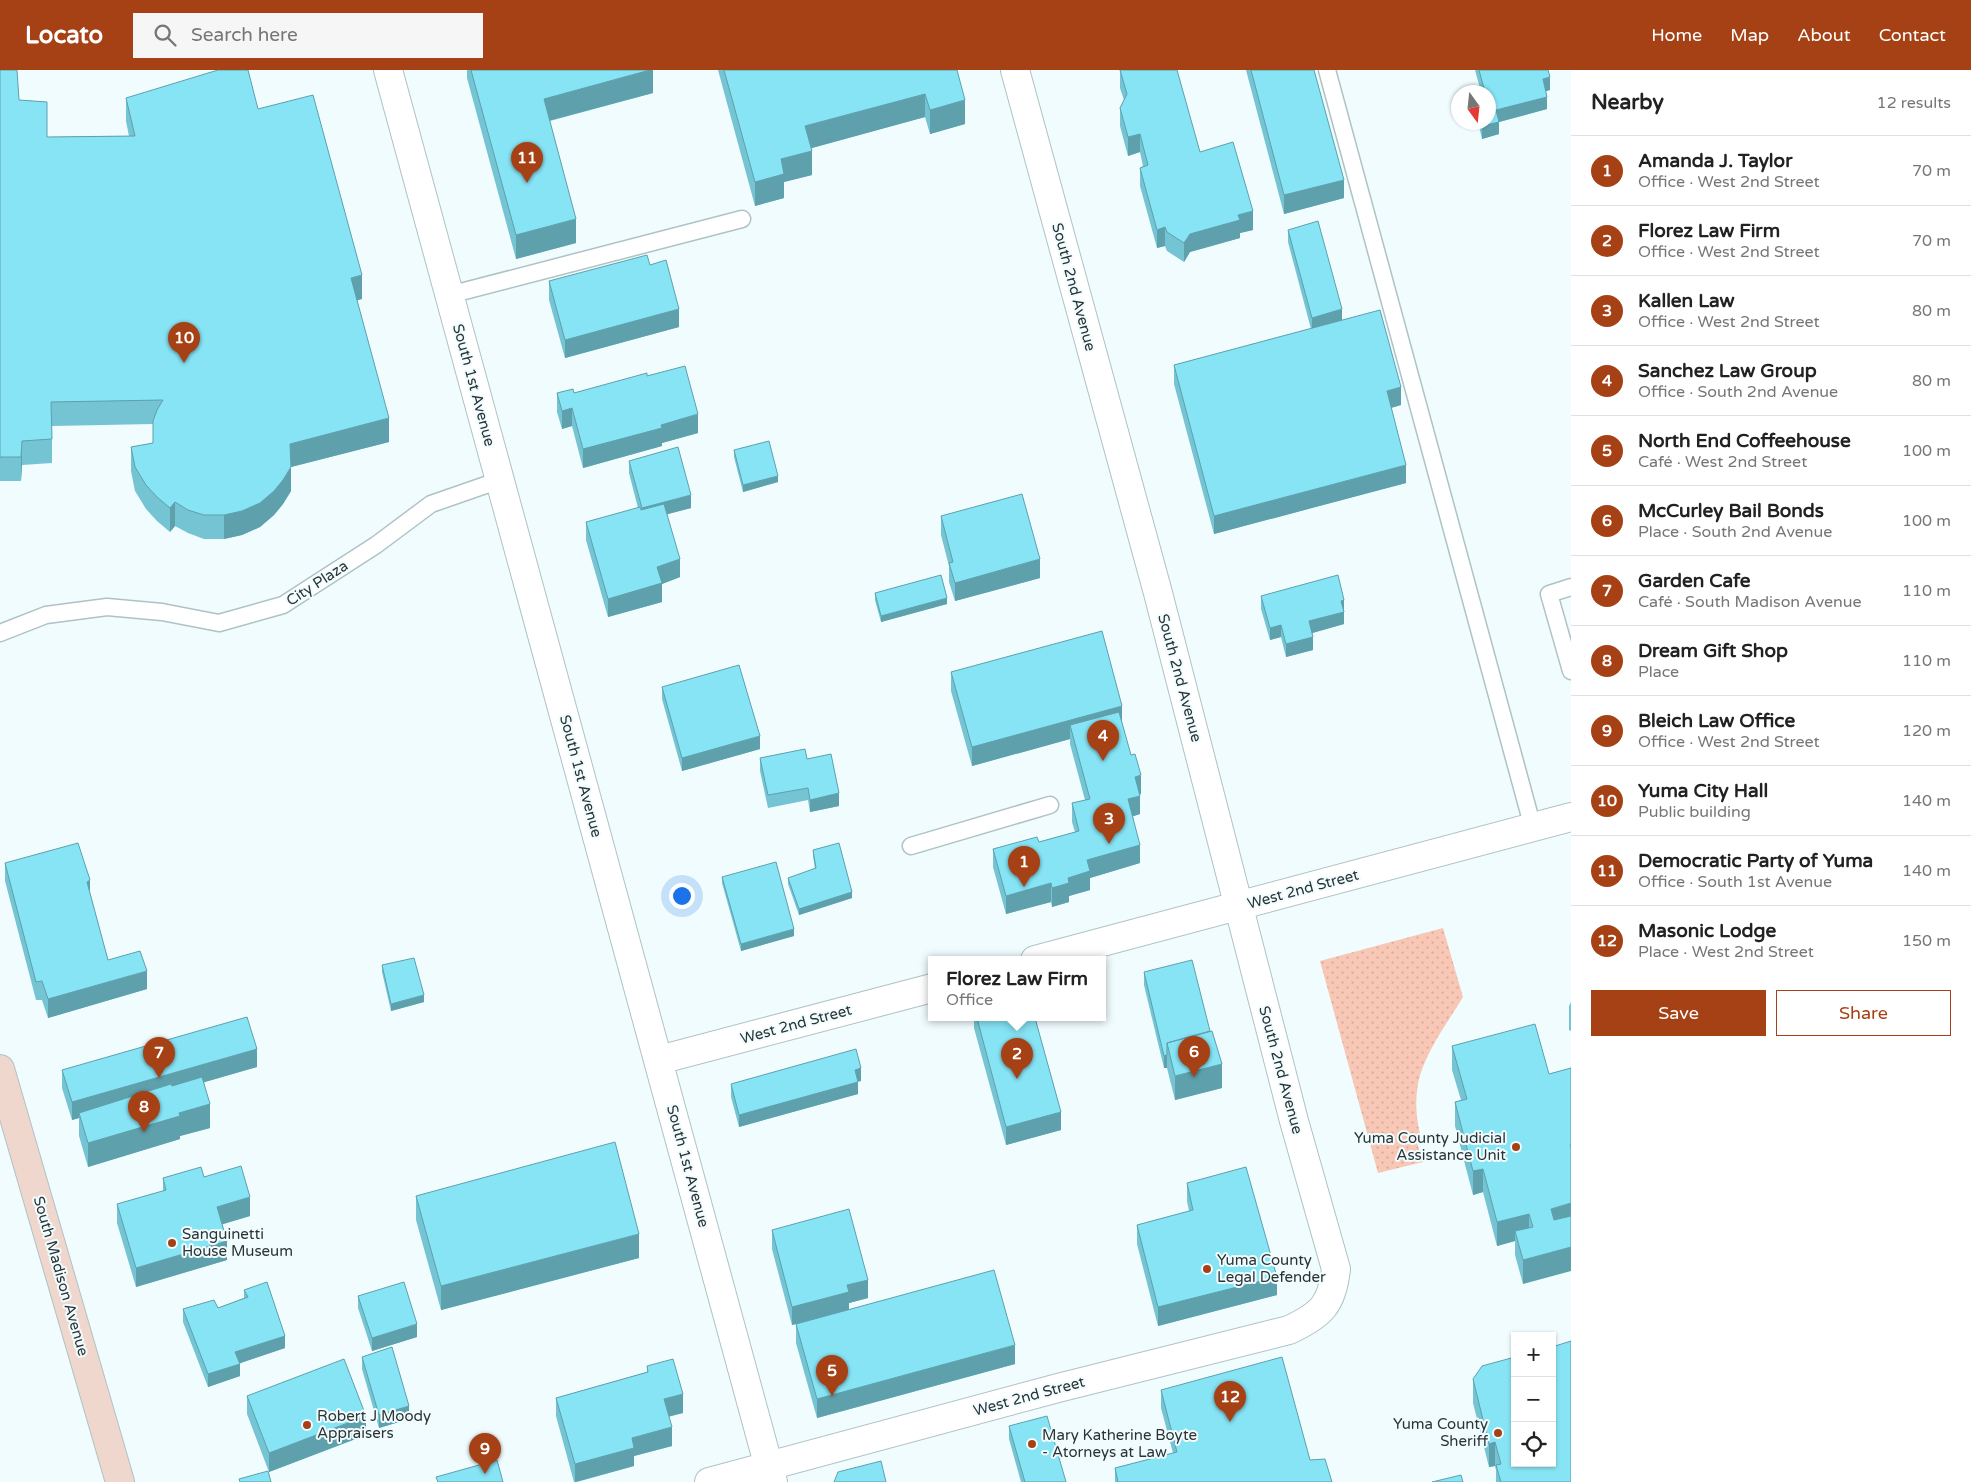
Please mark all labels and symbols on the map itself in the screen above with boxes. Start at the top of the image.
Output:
north arrow [1451,85,1496,130]
pin: 11 [511,142,543,183]
street label: South 2nd Avenue [1048,221,1100,353]
pin: 10 [168,322,200,363]
street label: South 1st Avenue [449,322,499,448]
street label: City Plaza [283,556,351,610]
street label: South 2nd Avenue [1154,612,1206,744]
street label: South 1st Avenue [556,713,606,839]
pin: 4 [1087,720,1119,761]
pin: 3 [1093,803,1125,844]
pin: 1 [1008,846,1040,887]
street label: West 2nd Street [1245,865,1361,913]
your location [669,883,695,909]
street label: West 2nd Street [738,1000,854,1048]
street label: South 2nd Avenue [1255,1004,1307,1136]
pin: 6 [1178,1036,1210,1077]
pin: 7 [143,1037,175,1078]
pin: 2 [1001,1038,1033,1079]
pin: 8 [128,1091,160,1132]
street label: South 1st Avenue [663,1103,713,1229]
place label: Yuma County Judicial Assistance Unit [1354,1129,1506,1164]
marker: Yuma County Judicial Assistance Unit [1510,1141,1522,1153]
street label: South Madison Avenue [30,1194,92,1358]
place label: Sanguinetti House Museum [182,1225,293,1260]
marker: Sanguinetti House Museum [166,1237,178,1249]
place label: Yuma County Legal Defender [1217,1251,1326,1286]
marker: Yuma County Legal Defender [1201,1263,1213,1275]
pin: 5 [816,1355,848,1396]
street label: West 2nd Street [971,1372,1087,1420]
pin: 12 [1214,1381,1246,1422]
place label: Robert J Moody Appraisers [317,1407,431,1442]
place label: Yuma County Sheriff [1393,1415,1488,1450]
marker: Robert J Moody Appraisers [301,1419,313,1431]
place label: Mary Katherine Boyte - Atorneys at Law [1042,1426,1197,1461]
marker: Yuma County Sheriff [1492,1427,1504,1439]
pin: 9 [469,1433,501,1474]
marker: Mary Katherine Boyte - Atorneys at Law [1026,1438,1038,1450]

